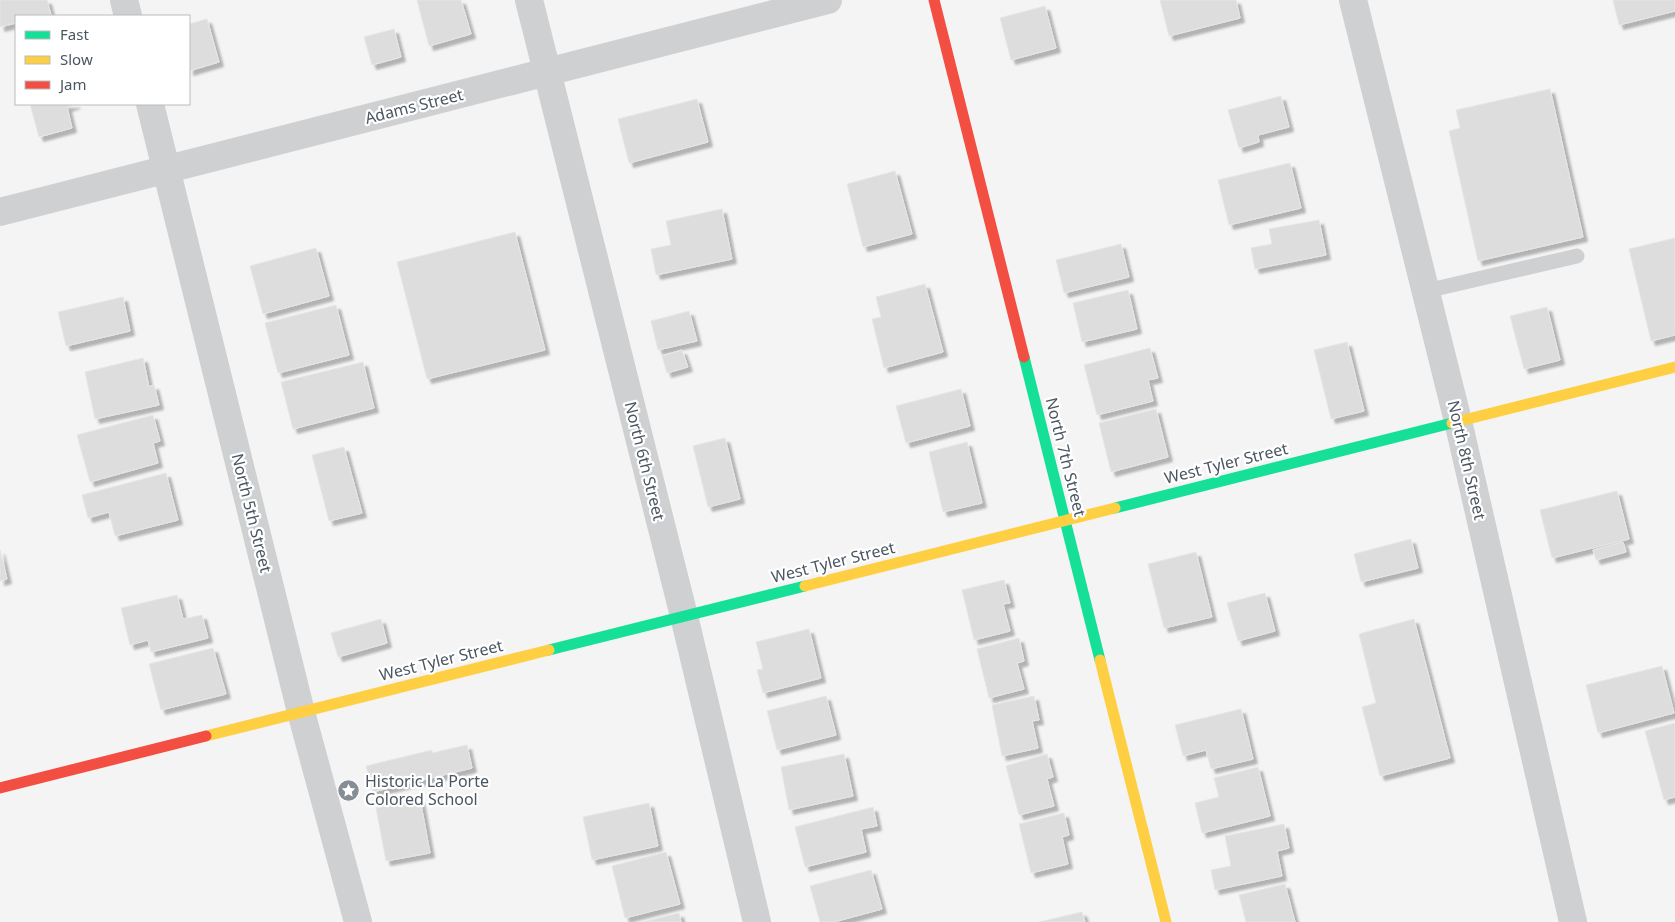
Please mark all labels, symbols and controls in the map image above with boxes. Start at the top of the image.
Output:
legend [15,15,190,105]
text: Fast [60,24,89,44]
text: Slow [60,49,93,69]
text: Jam [58,74,87,94]
street label: Adams Street [363,83,466,129]
street label: North 7th Street [1041,395,1091,519]
street label: North 8th Street [1443,398,1491,522]
street label: North 6th Street [620,399,670,523]
street label: West Tyler Street [1162,437,1290,489]
street label: North 5th Street [227,451,277,575]
street label: West Tyler Street [769,536,897,588]
street label: West Tyler Street [377,634,505,686]
place label: Historic La Porte Colored School [365,770,489,810]
place icon: Historic La Porte Colored School [337,778,361,802]

